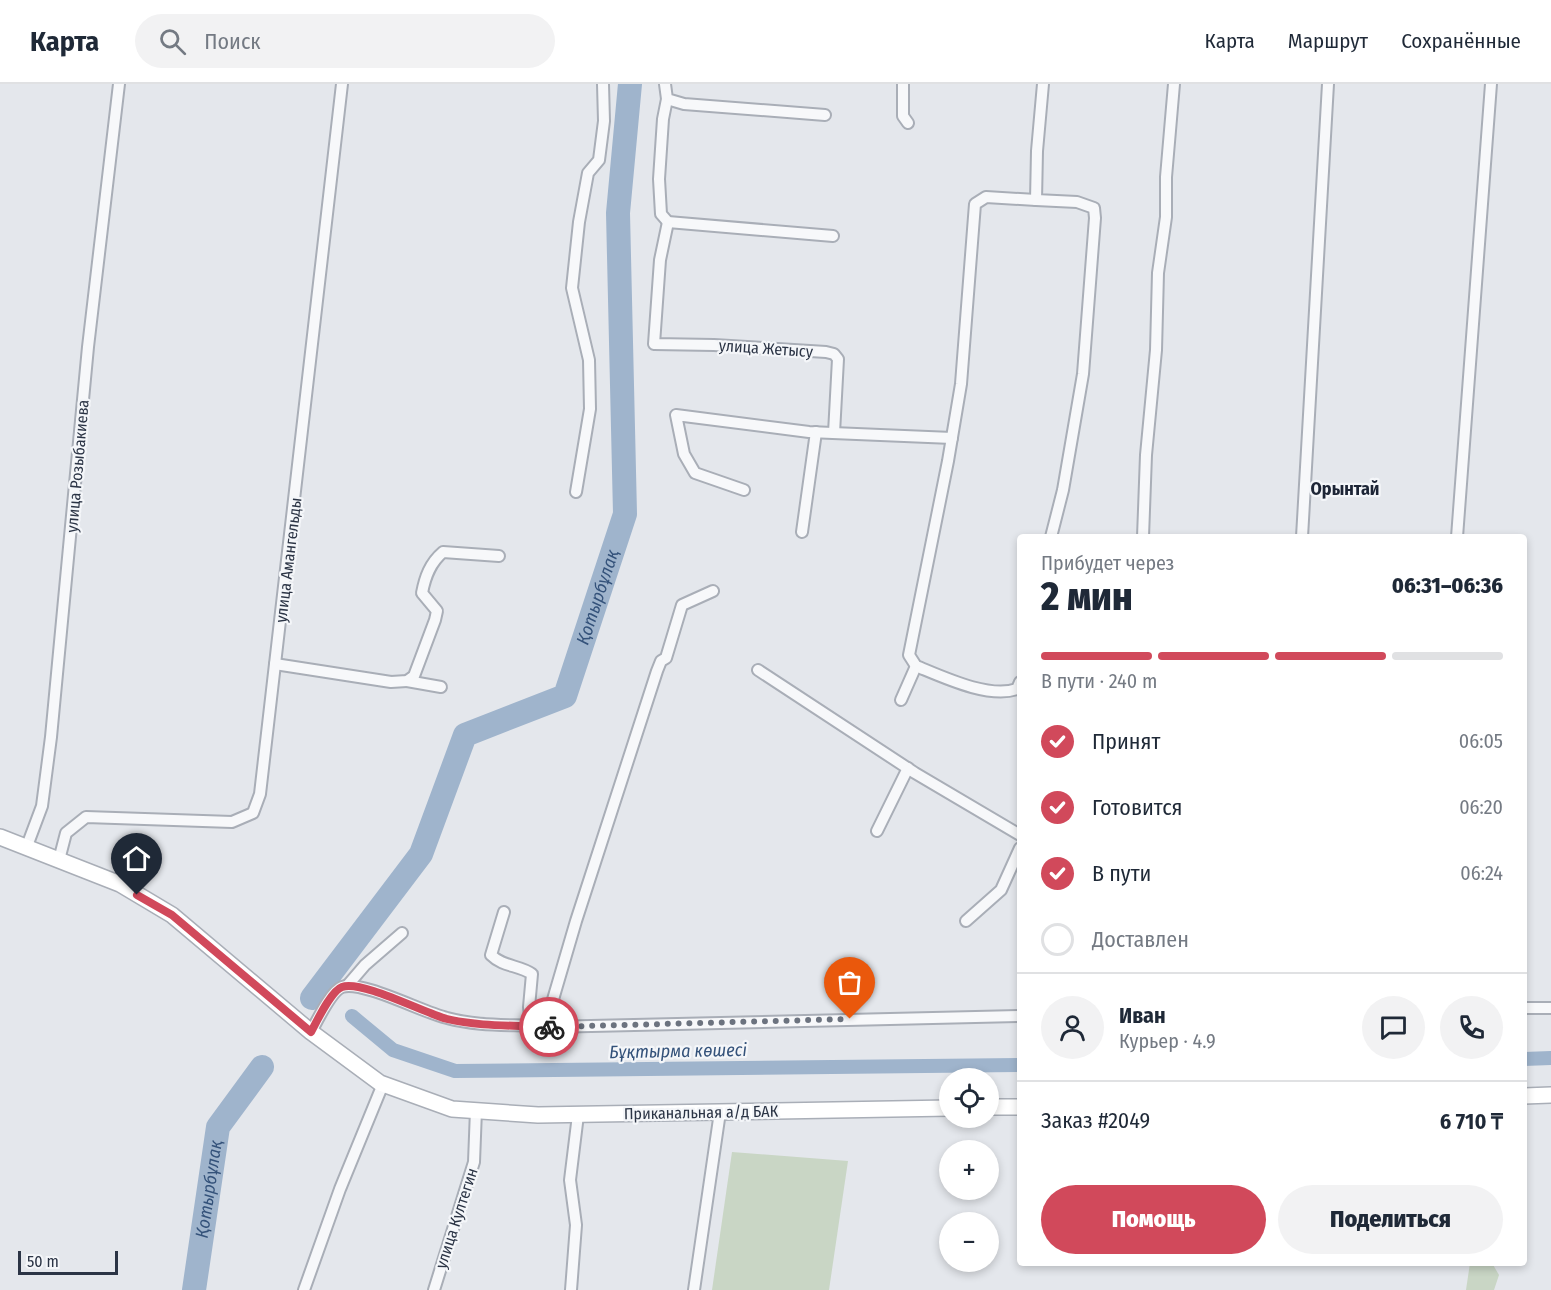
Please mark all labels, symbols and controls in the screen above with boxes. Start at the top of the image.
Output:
search box [135,14,555,68]
text: Карта [30,25,99,58]
icon: search [156,25,189,58]
text: Поиск [204,28,261,55]
text: Карта [1205,28,1255,54]
text: Маршрут [1288,28,1368,54]
text: Сохранённые [1401,28,1521,54]
street label: улица Жетысу [718,336,814,361]
street label: улица Розыбакиева [62,399,93,533]
district label: Орынтай [1311,478,1379,500]
street label: улица Амангельды [271,496,306,624]
water label: Қотырбұлақ [572,546,624,647]
text: Прибудет через [1041,551,1174,575]
text: 06:31–06:36 [1392,572,1503,599]
text: 2 мин [1041,574,1133,620]
text: В пути · 240 m [1041,669,1157,693]
icon: check [1041,725,1074,758]
text: Принят [1092,728,1160,755]
text: 06:05 [1459,729,1503,753]
icon: check [1041,791,1074,824]
text: Готовится [1092,794,1183,821]
text: 06:20 [1459,795,1503,819]
pin [111,833,162,895]
icon: home [120,842,153,875]
icon: check [1041,857,1074,890]
text: В пути [1092,860,1151,887]
text: 06:24 [1460,861,1503,885]
text: Доставлен [1092,926,1189,953]
pin [824,957,875,1019]
icon: bag [833,966,866,999]
button: person [1041,996,1104,1059]
button: chat [1362,996,1425,1059]
button: phone [1440,996,1503,1059]
courier [519,997,579,1057]
text: Иван [1119,1002,1166,1029]
icon: bike [533,1011,566,1044]
text: Курьер · 4.9 [1119,1029,1216,1053]
water label: Бұқтырма көшесі [609,1039,748,1063]
map controls [939,1068,999,1272]
button: locate [939,1068,999,1128]
street label: Приканальная а/д БАК [624,1102,779,1123]
text: Заказ #2049 [1041,1107,1150,1134]
text: 6 710 ₸ [1440,1108,1503,1135]
water label: Қотырбұлақ [191,1138,227,1240]
button: + [939,1140,999,1200]
street label: улица Култегин [431,1165,482,1271]
button: Помощь [1041,1185,1266,1254]
button: Поделиться [1278,1185,1503,1254]
button: − [939,1212,999,1272]
scale bar [18,1248,118,1276]
text: 50 m [27,1252,59,1271]

